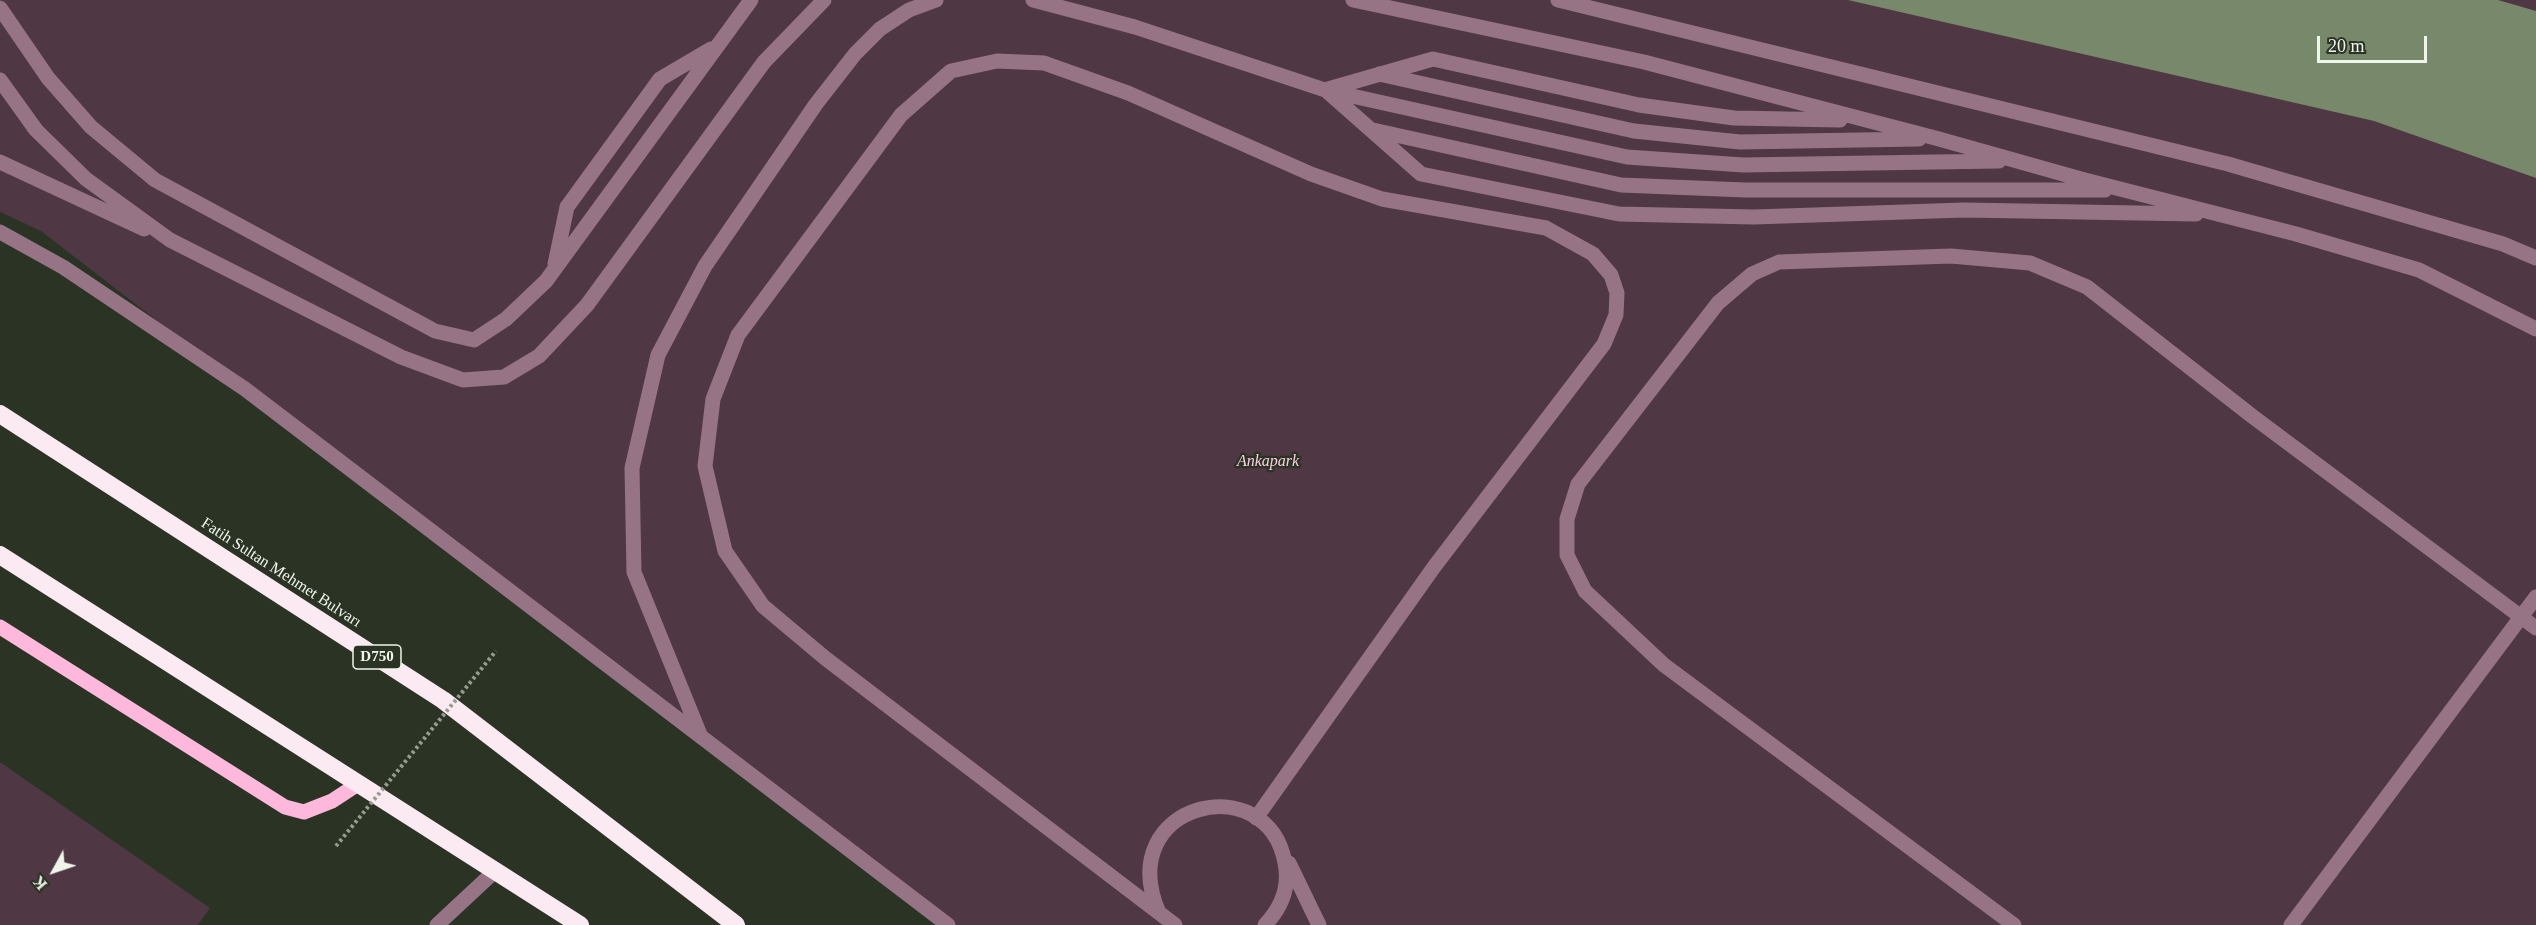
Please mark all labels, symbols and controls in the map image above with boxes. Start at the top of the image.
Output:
scale bar [2320,24,2430,62]
text: 20 m [2328,36,2365,56]
park label: Ankapark [1237,452,1299,472]
street label: Fatih Sultan Mehmet Bulvarı [197,514,365,632]
road number: D750 [353,645,401,669]
north arrow [24,841,84,901]
text: K [29,873,50,893]

